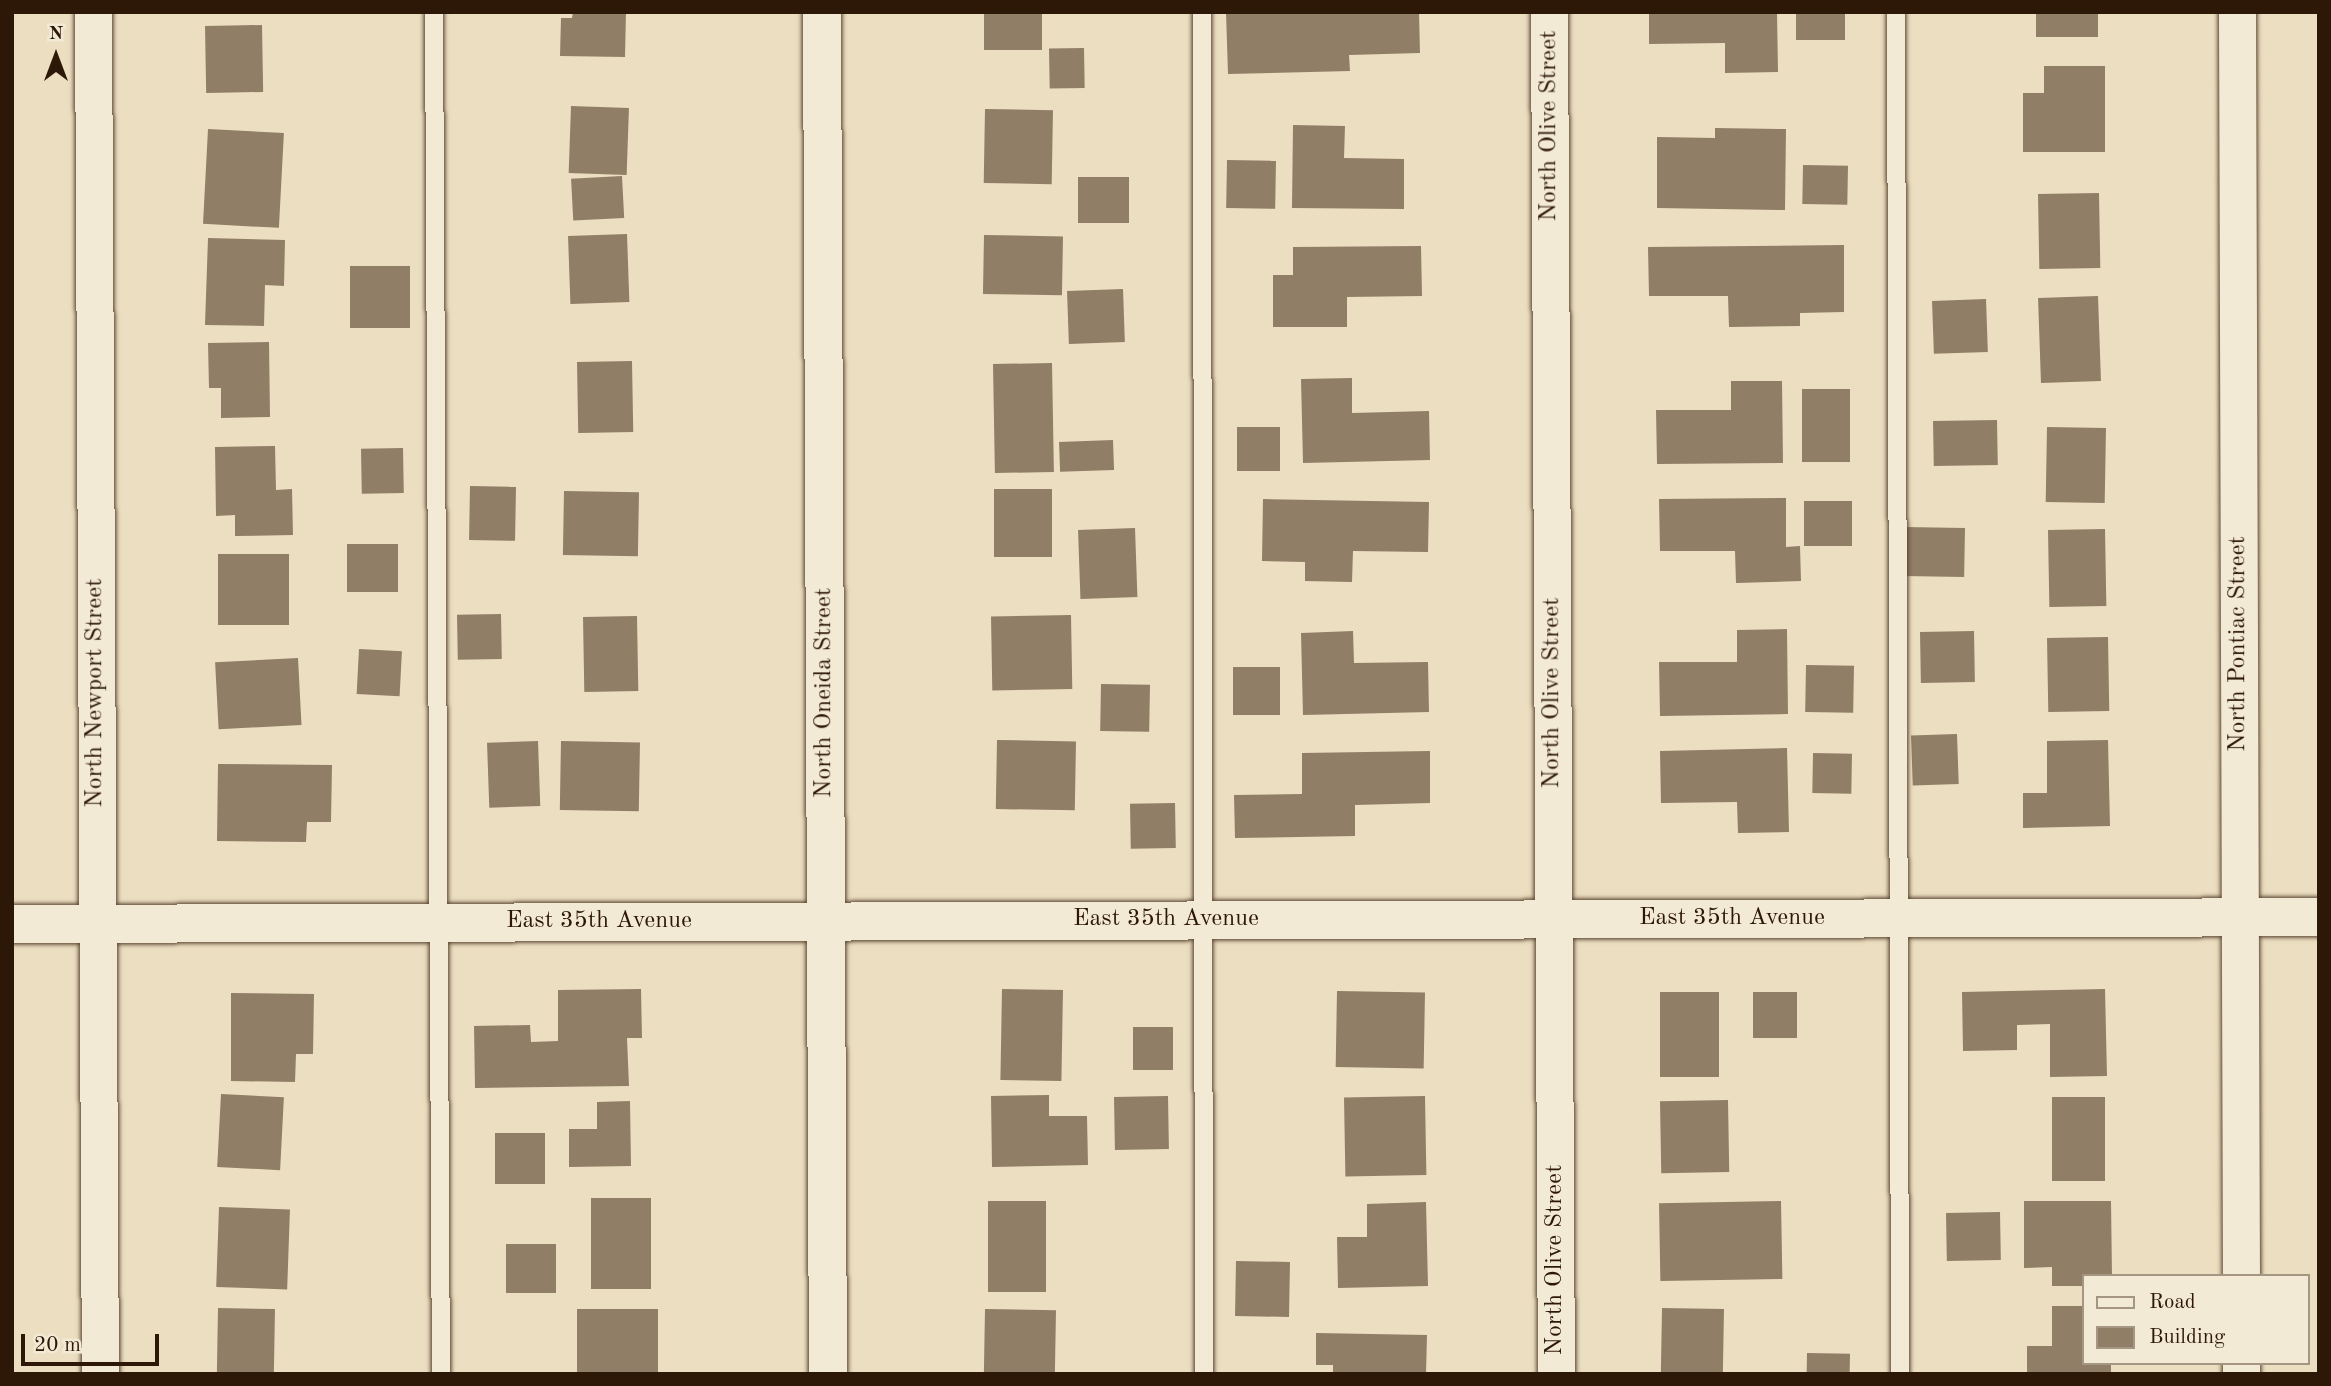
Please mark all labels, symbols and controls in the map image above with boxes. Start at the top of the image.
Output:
north arrow [21,21,91,91]
text: N [49,25,63,44]
street label: North Olive Street [1536,30,1564,222]
street label: North Pontiac Street [2225,536,2253,752]
street label: North Newport Street [82,578,110,808]
street label: North Oneida Street [811,588,839,798]
street label: North Olive Street [1539,597,1567,789]
street label: East 35th Avenue [1639,905,1825,933]
street label: East 35th Avenue [1073,906,1259,934]
street label: East 35th Avenue [506,908,692,936]
street label: North Olive Street [1542,1164,1570,1356]
legend [2082,1274,2310,1365]
text: Road [2149,1292,2196,1313]
scale bar [24,1320,163,1364]
text: Building [2149,1327,2225,1348]
text: 20 m [34,1335,81,1356]

